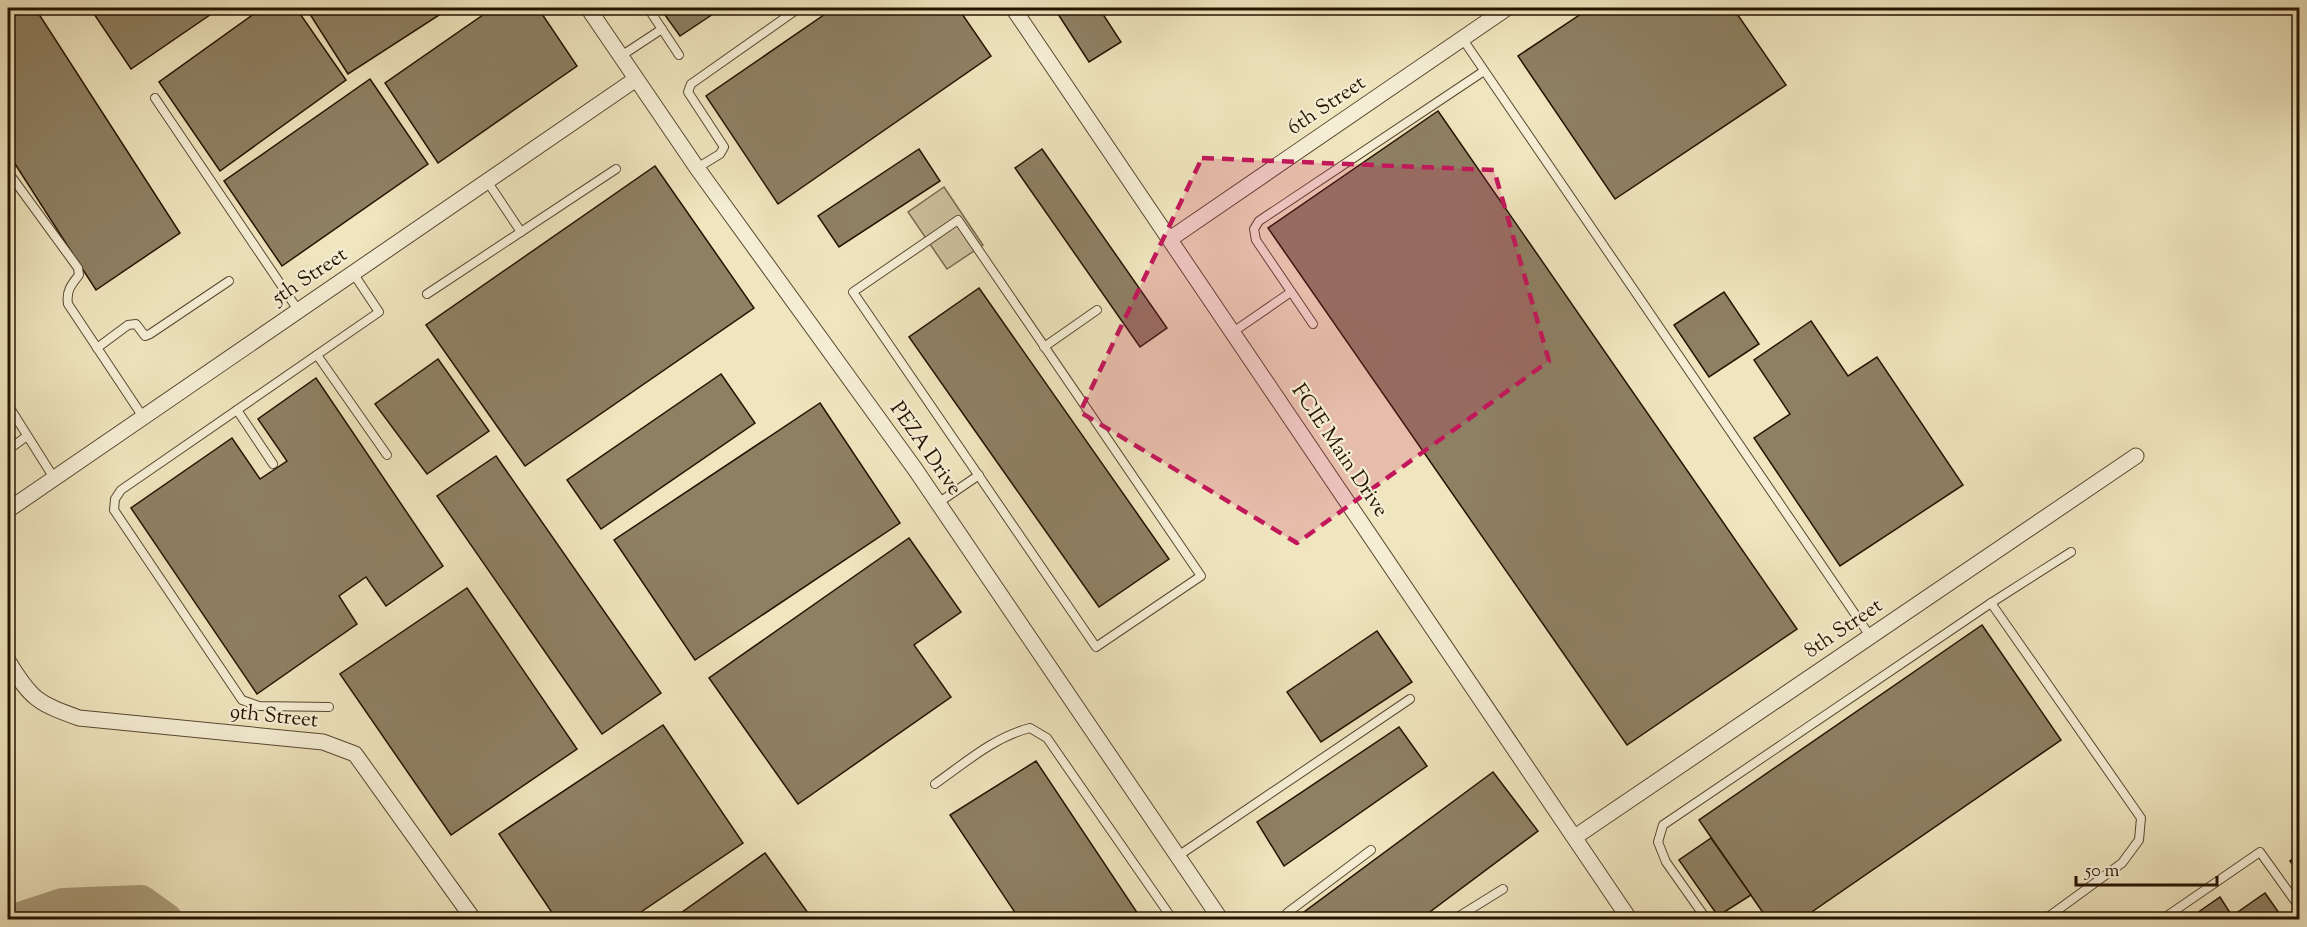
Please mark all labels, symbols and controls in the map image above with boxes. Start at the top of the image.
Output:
street label: 6th Street [1282,69,1372,143]
street label: 5th Street [265,241,354,314]
street label: FCIE Main Drive [1283,378,1395,524]
street label: PEZA Drive [882,396,968,502]
street label: 8th Street [1799,592,1889,666]
street label: 9th Street [229,697,319,737]
scale bar [2076,849,2217,887]
text: 50 m [2084,859,2120,885]

